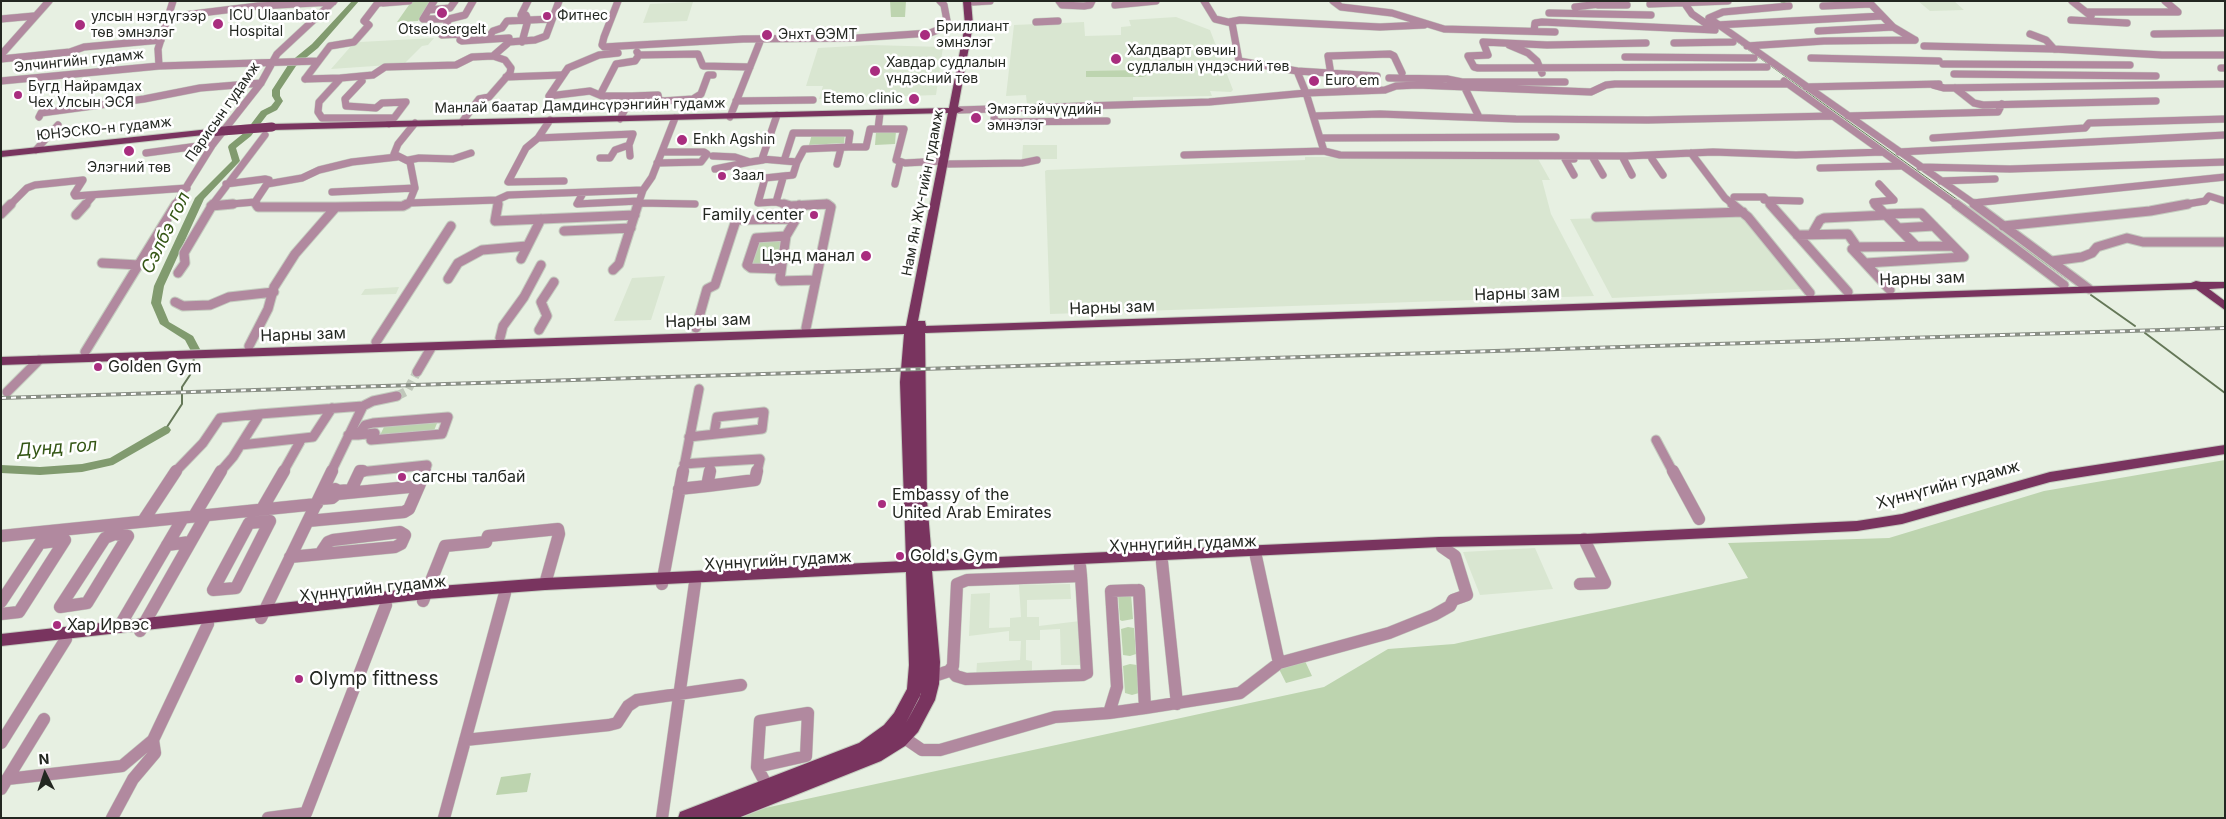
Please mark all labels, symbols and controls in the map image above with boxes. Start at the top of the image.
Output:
marker: Otselosergelt [435,6,449,20]
place label: ICU Ulaanbator Hospital [229,8,330,40]
place label: Фитнес [557,8,608,24]
place label: улсын нэгдүгээр төв эмнэлэг [91,9,206,41]
marker: Фитнес [541,10,553,22]
marker: ICU Ulaanbator Hospital [211,17,225,31]
marker: улсын нэгдүгээр төв эмнэлэг [73,18,87,32]
place label: Бриллиант эмнэлэг [936,19,1009,52]
place label: Otselosergelt [398,22,486,38]
place label: Энхт ӨЭМТ [778,27,857,43]
marker: Энхт ӨЭМТ [760,28,774,42]
marker: Бриллиант эмнэлэг [918,28,932,42]
place label: Халдварт өвчин судлалын үндэсний төв [1127,43,1289,75]
street label: Элчингийн гудамж [13,46,145,76]
marker: Халдварт өвчин судлалын үндэсний төв [1109,52,1123,66]
place label: Хавдар судлалын үндэсний төв [886,55,1006,88]
street label: Парисын гудамж [182,59,264,165]
marker: Хавдар судлалын үндэсний төв [868,64,882,78]
place label: Euro em [1325,73,1379,89]
marker: Euro em [1307,74,1321,88]
place label: Бүгд Найрамдах Чех Улсын ЭСЯ [28,79,142,111]
marker: Бүгд Найрамдах Чех Улсын ЭСЯ [12,89,24,101]
place label: Etemo clinic [823,91,903,107]
marker: Etemo clinic [907,92,921,106]
street label: Манлай баатар Дамдинсүрэнгийн гудамж [434,95,726,117]
place label: Эмэгтэйчүүдийн эмнэлэг [987,102,1102,134]
street label: Нам Ян Жү-гийн гудамж [899,109,947,277]
marker: Эмэгтэйчүүдийн эмнэлэг [969,111,983,125]
street label: ЮНЭСКО-н гудамж [36,114,172,144]
place label: Enkh Agshin [693,132,775,148]
marker: Enkh Agshin [675,133,689,147]
marker: Элэгний төв [122,144,136,158]
place label: Элэгний төв [87,160,171,176]
place label: Заал [732,168,764,184]
marker: Заал [716,170,728,182]
water label: Сэлбэ гол [137,189,195,277]
place label: Family center [702,205,804,225]
marker: Family center [808,209,820,221]
place label: Цэнд манал [761,246,855,266]
marker: Цэнд манал [859,249,873,263]
street label: Нарны зам [1879,268,1965,290]
street label: Нарны зам [1474,283,1560,305]
street label: Нарны зам [1069,297,1155,319]
street label: Нарны зам [665,310,751,332]
street label: Нарны зам [260,324,346,346]
place label: Golden Gym [108,357,201,377]
marker: Golden Gym [92,361,104,373]
water label: Дунд гол [16,434,98,462]
street label: Хүннүгийн гудамж [1874,457,2022,513]
place label: сагсны талбай [412,467,525,487]
marker: сагсны талбай [396,471,408,483]
place label: Embassy of the United Arab Emirates [892,485,1052,523]
marker: Embassy of the United Arab Emirates [876,498,888,510]
street label: Хүннүгийн гудамж [1109,532,1257,556]
place label: Gold's Gym [910,546,998,566]
street label: Хүннүгийн гудамж [704,548,852,574]
marker: Gold's Gym [894,550,906,562]
street label: Хүннүгийн гудамж [299,572,447,606]
place label: Хар Ирвэс [67,615,149,635]
marker: Хар Ирвэс [51,619,63,631]
place label: Olymp fittness [309,668,438,690]
marker: Olymp fittness [293,673,305,685]
north arrow [20,749,70,799]
text: N [38,750,50,767]

